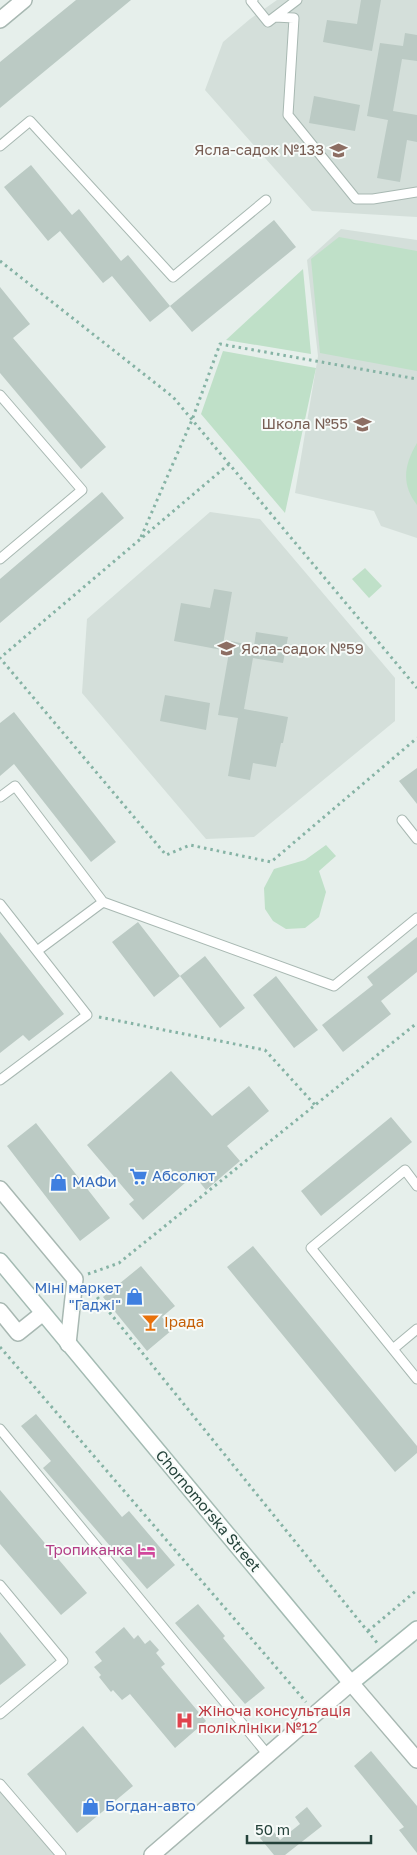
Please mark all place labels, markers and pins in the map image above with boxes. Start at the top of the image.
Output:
place label: Ясла-садок №133 [194,140,324,158]
school or university icon: Ясла-садок №133 [328,140,348,160]
place label: Школа №55 [261,414,348,432]
school or university icon: Школа №55 [352,414,372,434]
school or university icon: Ясла-садок №59 [217,639,237,659]
place label: Ясла-садок №59 [241,639,364,657]
supermarket icon: Абсолют [128,1166,148,1186]
place label: Абсолют [152,1166,216,1184]
shop icon: МАФи [48,1172,68,1192]
place label: МАФи [72,1172,117,1190]
place label: Міні маркет "Гаджі" [34,1278,122,1313]
shop icon: Міні маркет "Гаджі" [125,1287,145,1307]
bar icon: Ірада [140,1312,160,1332]
place label: Ірада [164,1312,204,1330]
place label: Тропиканка [46,1540,133,1558]
hotel icon: Тропиканка [137,1540,157,1560]
place label: Жіноча консультація поліклініки №12 [198,1701,351,1736]
hospital icon: Жіноча консультація поліклініки №12 [174,1710,194,1730]
shop icon: Богдан-авто [81,1796,101,1816]
place label: Богдан-авто [105,1796,196,1814]

